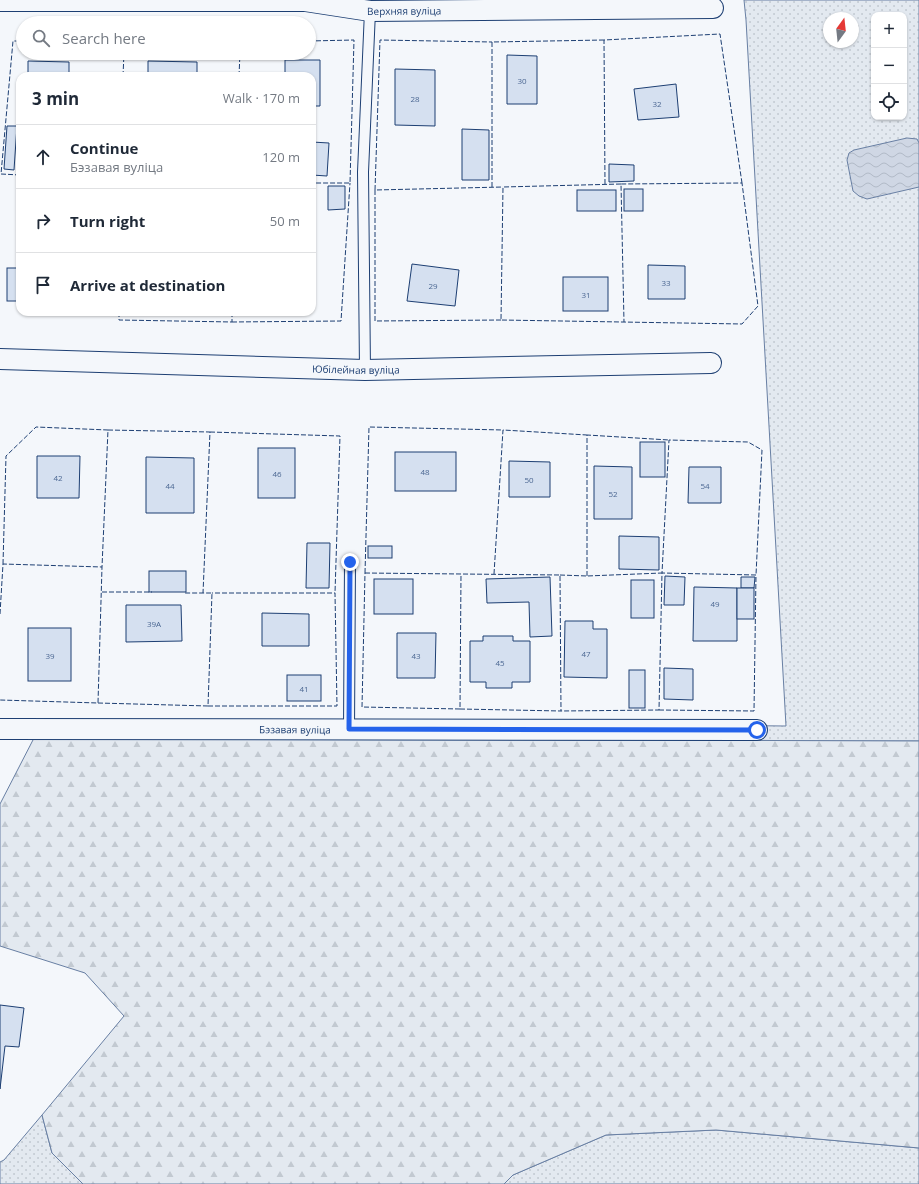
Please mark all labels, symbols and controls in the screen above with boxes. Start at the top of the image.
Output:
street label: Верхняя вуліца [367,3,441,18]
north arrow [823,12,859,48]
map controls [871,12,907,120]
button: + [871,12,907,48]
search box [16,16,316,60]
icon: search [30,27,52,49]
text: Search here [62,28,146,48]
button: − [871,48,907,84]
house number: 30 [517,75,527,86]
button: locate [871,84,907,120]
text: 3 min [32,87,79,110]
text: Walk · 170 m [223,89,300,107]
house number: 28 [410,93,420,104]
house number: 32 [652,98,662,109]
text: Continue [70,138,138,158]
icon: ahead [32,146,54,168]
text: 120 m [262,148,300,166]
text: Бэзавая вуліца [70,158,163,176]
icon: right [32,210,54,232]
text: Turn right [70,211,145,231]
text: 50 m [270,212,300,230]
icon: arrive [32,274,54,296]
text: Arrive at destination [70,275,225,295]
house number: 33 [661,277,671,288]
house number: 29 [428,280,438,291]
house number: 31 [581,289,591,300]
street label: Юбілейная вуліца [312,361,400,377]
house number: 48 [420,466,430,477]
house number: 46 [272,468,282,479]
house number: 42 [53,472,63,483]
house number: 50 [524,474,534,485]
house number: 44 [165,480,175,491]
house number: 54 [700,480,710,491]
house number: 52 [608,488,618,499]
route end [341,553,359,571]
house number: 49 [710,598,720,609]
house number: 39А [147,618,162,629]
house number: 47 [581,648,591,659]
house number: 39 [45,650,55,661]
house number: 43 [411,650,421,661]
house number: 45 [495,657,505,668]
house number: 41 [299,683,309,694]
route start [748,721,766,739]
street label: Бэзавая вуліца [259,722,331,736]

